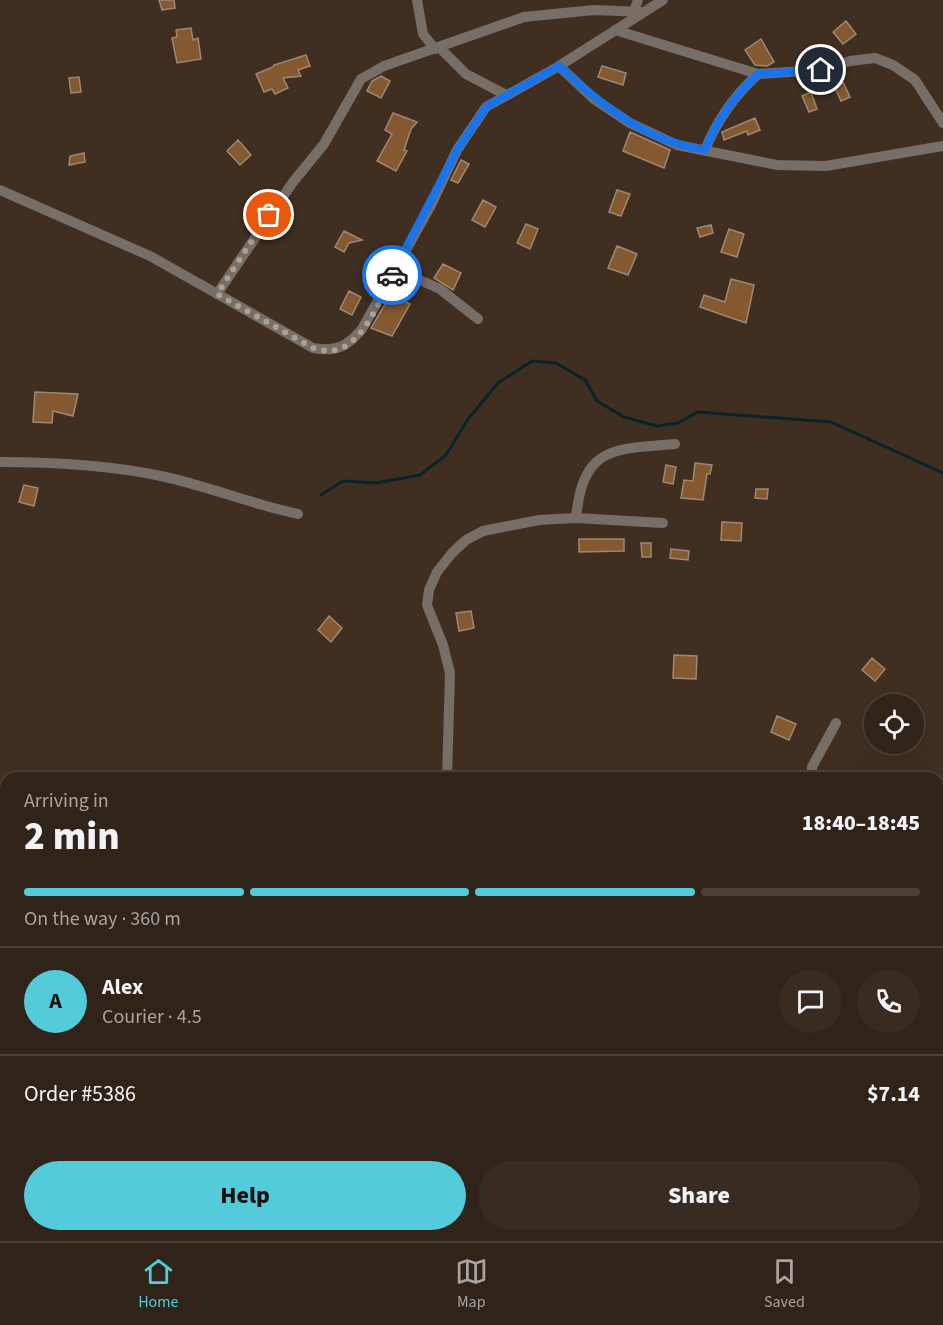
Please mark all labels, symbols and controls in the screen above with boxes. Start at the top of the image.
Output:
pin [795,44,846,95]
icon: home [804,53,837,86]
pin [243,189,294,240]
icon: bag [252,198,285,231]
courier [362,245,422,305]
icon: car [376,259,409,292]
map controls [864,694,924,754]
button: locate [864,694,924,754]
text: Arriving in [24,787,109,815]
text: 18:40–18:45 [802,807,920,839]
text: 2 min [24,809,120,865]
text: On the way · 360 m [24,905,181,933]
button: chat [779,970,842,1033]
button: phone [857,970,920,1033]
text: Alex [102,971,143,1003]
text: A [49,985,62,1017]
text: Courier · 4.5 [102,1003,202,1031]
text: Order #5386 [24,1078,136,1110]
text: $7.14 [867,1078,920,1110]
button: Help [24,1161,466,1230]
button: Share [478,1161,920,1230]
tab: Home [138,1255,178,1313]
tab: Map [455,1255,488,1313]
tab: Saved [764,1255,805,1313]

